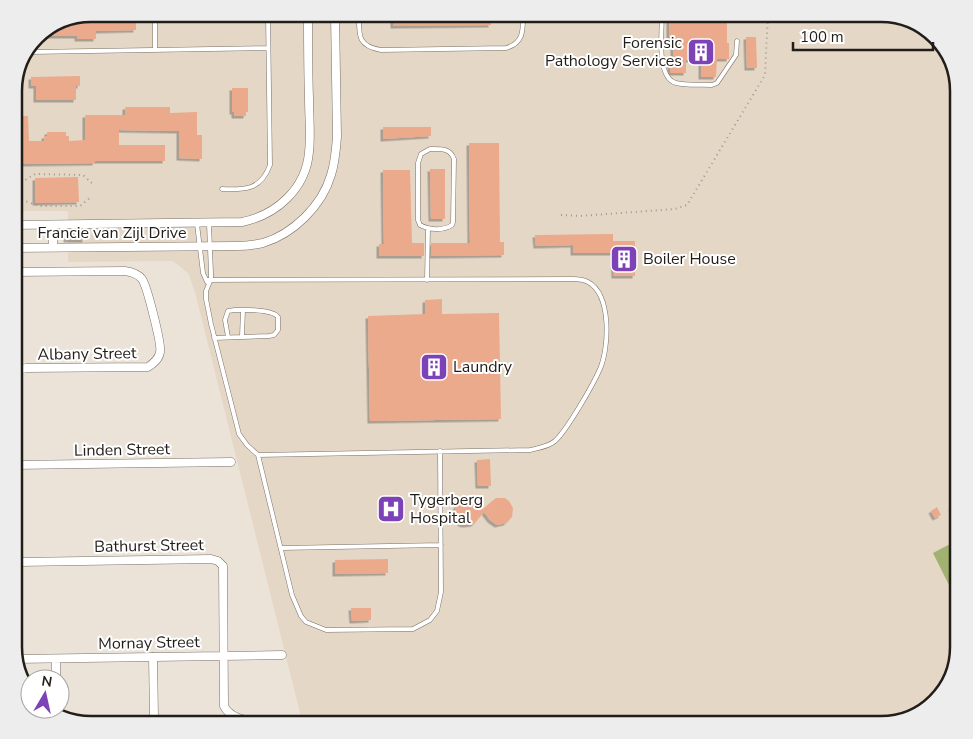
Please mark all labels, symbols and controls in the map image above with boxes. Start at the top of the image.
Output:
scale bar [793,20,933,52]
text: 100 m [800,27,844,47]
place label: Forensic Pathology Services [545,32,683,72]
building icon: Forensic Pathology Services [686,37,716,67]
street label: Francie van Zijl Drive [37,222,187,244]
building icon: Boiler House [609,244,639,274]
place label: Boiler House [643,248,736,270]
street label: Albany Street [37,342,137,366]
building icon: Laundry [419,352,449,382]
place label: Laundry [453,356,513,378]
street label: Linden Street [74,438,171,462]
place label: Tygerberg Hospital [410,489,483,529]
hospital icon: Tygerberg Hospital [376,494,406,524]
street label: Bathurst Street [94,534,204,558]
street label: Mornay Street [98,631,200,655]
north arrow [20,669,70,719]
text: N [40,671,54,692]

